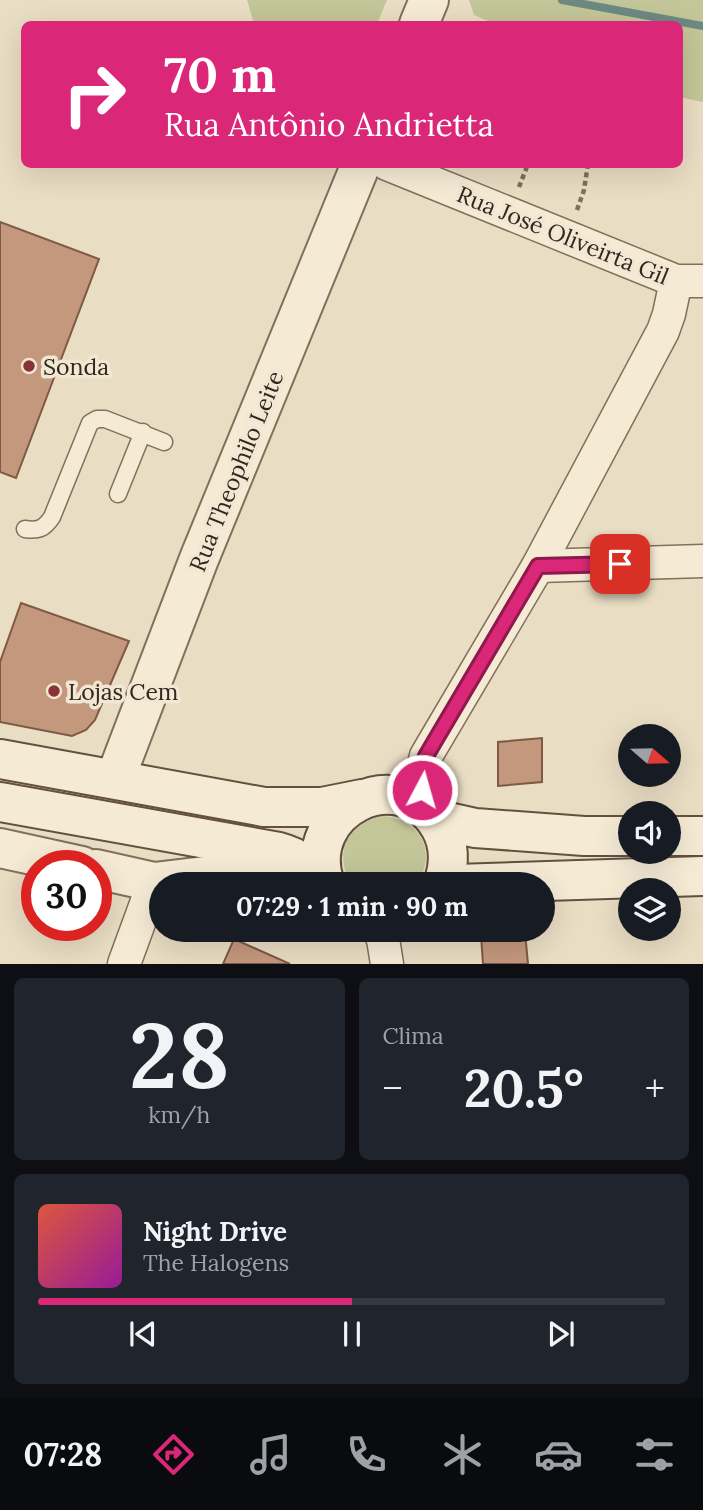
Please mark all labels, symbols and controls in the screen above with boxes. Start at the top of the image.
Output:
text: 70 m [164,43,276,105]
icon: right [49,49,140,140]
text: Rua Antônio Andrietta [164,104,494,145]
street label: Rua José Oliveirta Gil [453,179,673,291]
place label: Sonda [43,352,109,381]
marker: Sonda [21,358,37,374]
street label: Rua Theophilo Leite [182,366,290,576]
pin [590,534,650,594]
icon: arrive [601,545,639,583]
place label: Lojas Cem [68,677,178,706]
marker: Lojas Cem [46,683,62,699]
north arrow [618,724,681,788]
map controls [618,724,681,941]
position arrow [385,753,459,827]
button: sound [618,801,681,864]
speed limit sign: 30 [21,850,112,941]
button: layers [618,878,681,941]
text: 07:29 · 1 min · 90 m [236,890,468,923]
text: 28 [129,996,230,1113]
text: Clima [383,1021,444,1050]
text: 20.5° [464,1055,584,1121]
text: − [383,1064,403,1112]
text: + [645,1064,665,1112]
text: km/h [148,1100,210,1129]
text: Night Drive [143,1215,287,1248]
text: The Halogens [143,1248,289,1277]
icon: previous [124,1315,162,1353]
icon: pause [333,1315,371,1353]
icon: next [542,1315,580,1353]
icon: directions [149,1430,198,1479]
icon: music [246,1430,295,1479]
icon: phone [342,1430,391,1479]
icon: climate [438,1430,487,1479]
icon: car [534,1430,583,1479]
icon: filters [630,1430,679,1479]
text: 07:28 [24,1434,102,1475]

